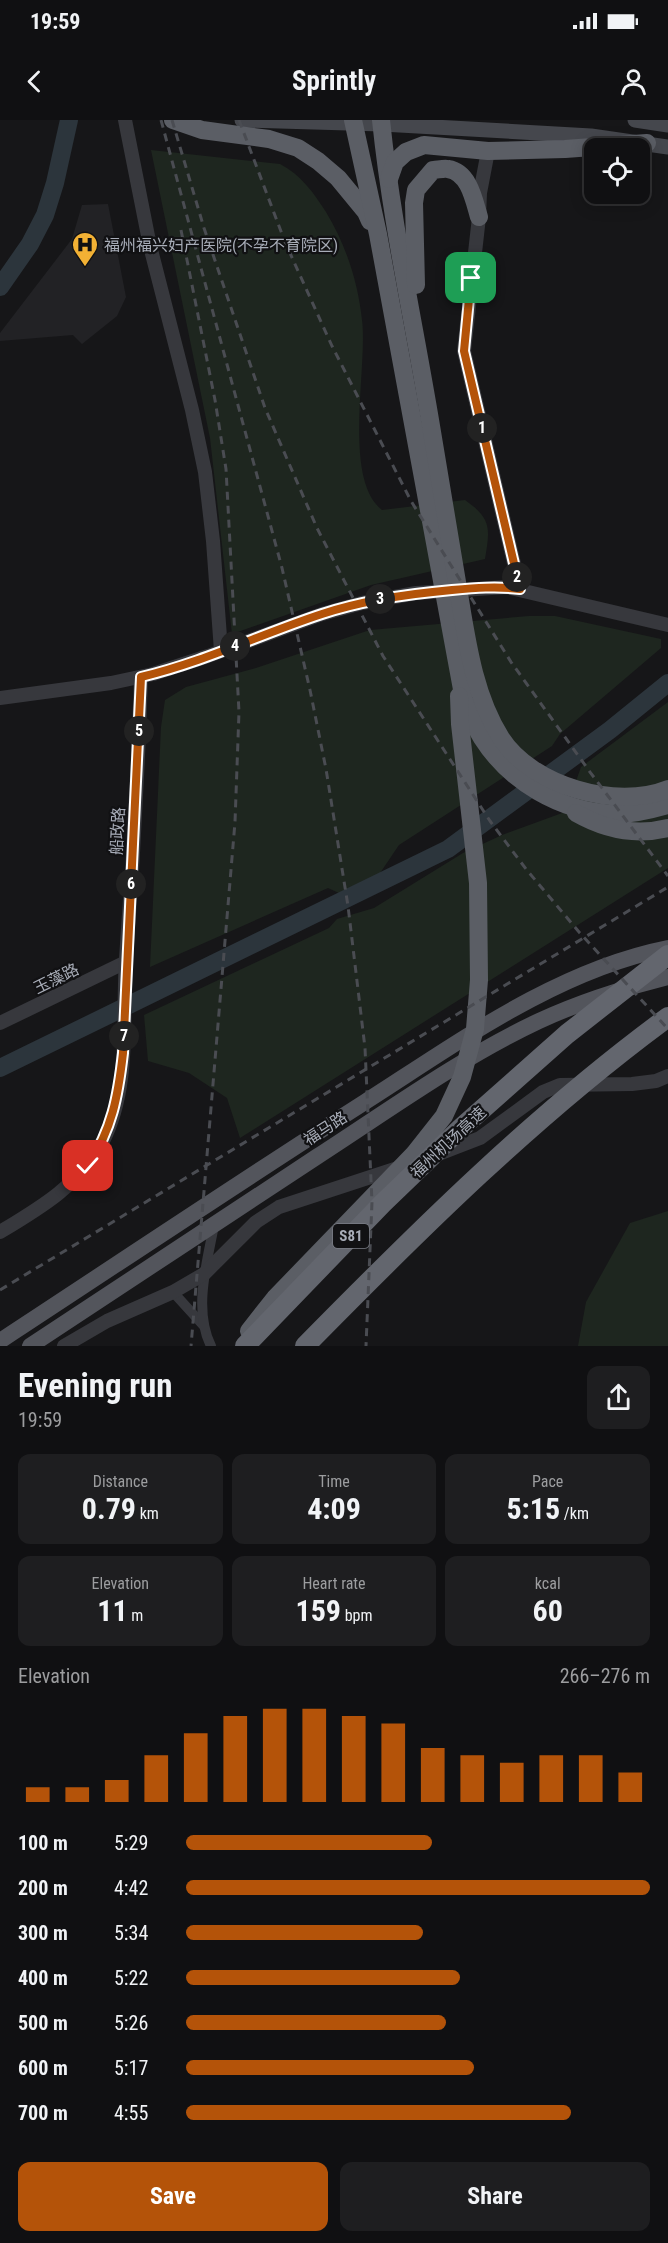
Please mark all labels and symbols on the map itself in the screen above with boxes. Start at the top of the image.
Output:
hospital icon: 福州福兴妇产医院(不孕不育院区) [70,230,100,268]
place label: 福州福兴妇产医院(不孕不育院区) [104,236,338,255]
pin [445,252,496,303]
pin: 1 [467,413,497,443]
pin: 2 [502,562,532,592]
pin: 3 [365,584,395,614]
pin: 4 [220,631,250,661]
pin: 5 [124,716,154,746]
street label: 船政路 [107,807,128,855]
pin: 6 [116,869,146,899]
street label: 玉藻路 [30,959,82,998]
pin: 7 [109,1021,139,1051]
street label: 福州机场高速 [407,1103,490,1182]
street label: 福马路 [300,1107,351,1149]
pin [62,1140,113,1191]
road number: S81 [333,1224,369,1248]

